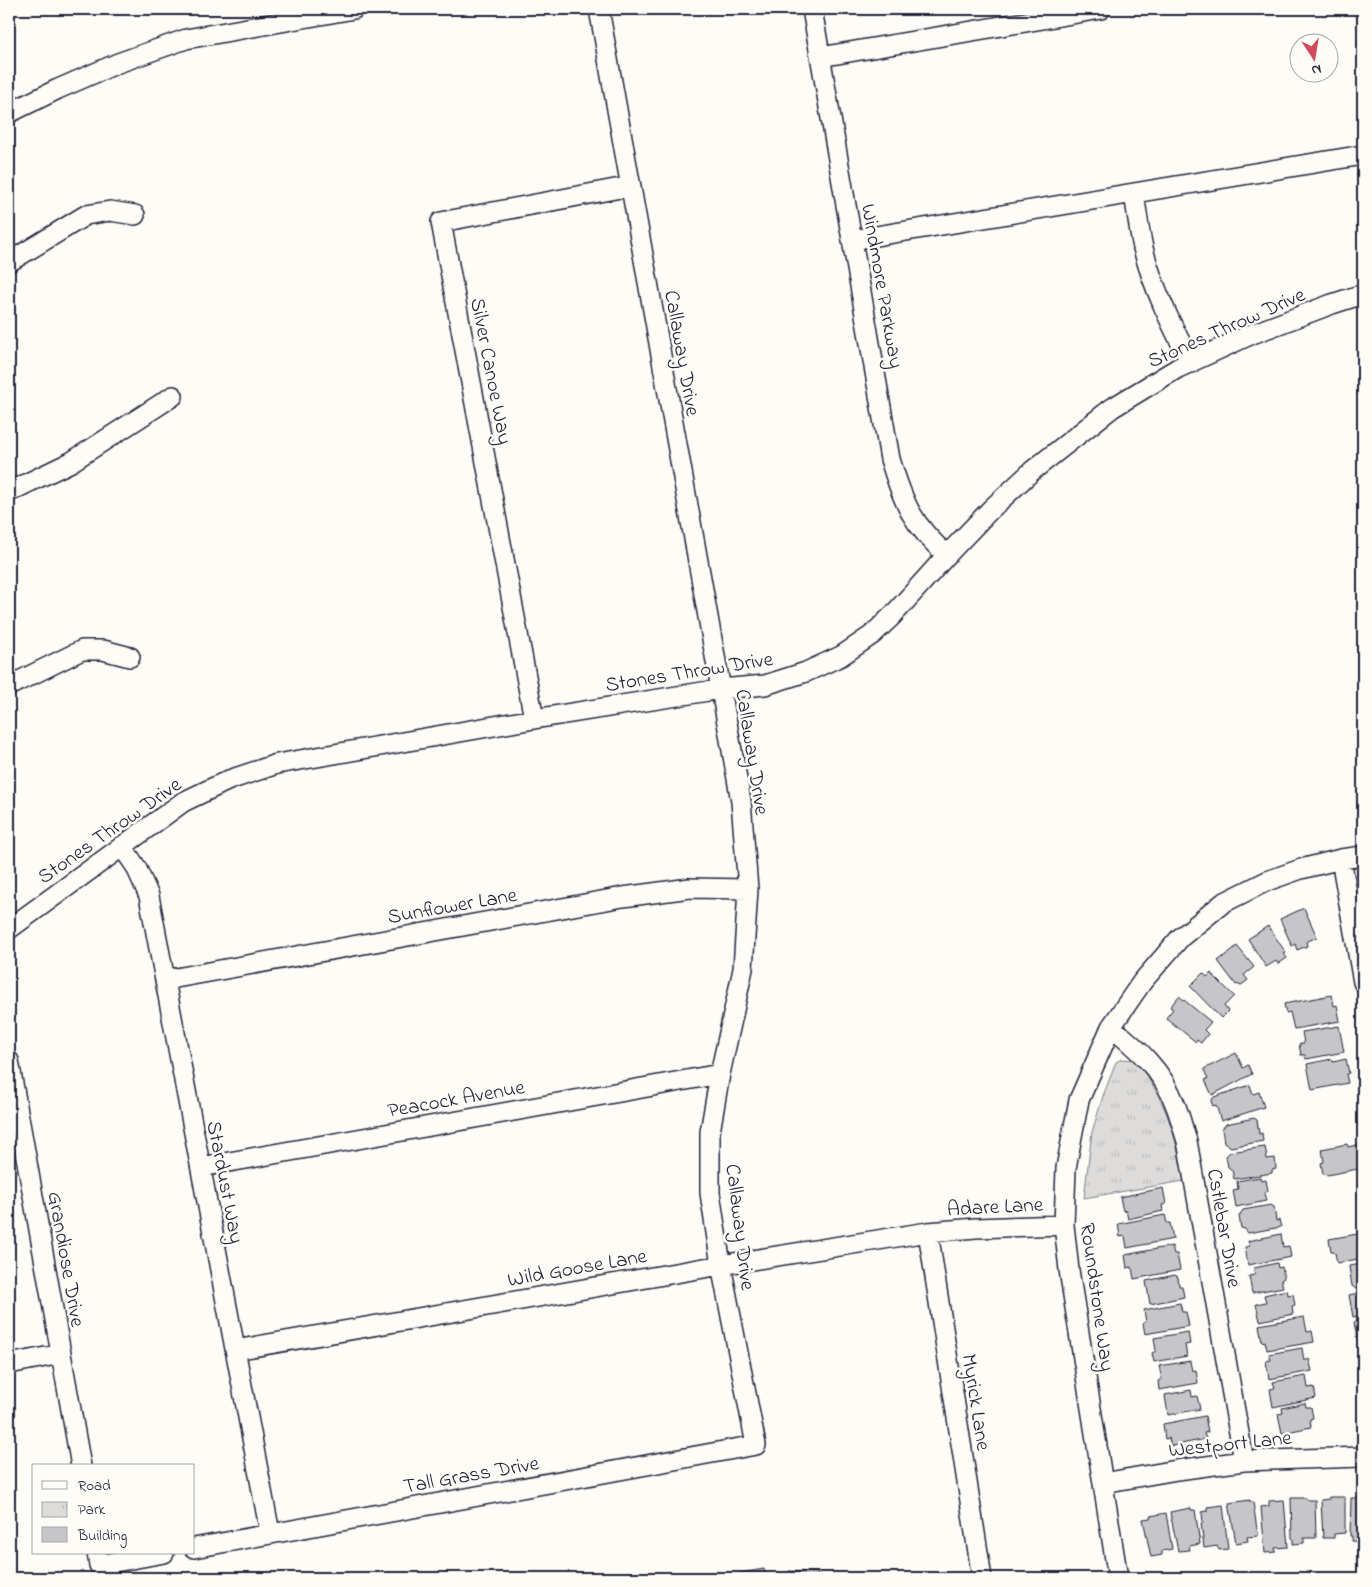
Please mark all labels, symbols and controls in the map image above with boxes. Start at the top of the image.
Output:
north arrow [1290,32,1340,82]
text: N [1310,58,1323,81]
street label: Windmore Parkway [850,202,910,371]
street label: Stones Throw Drive [1143,280,1311,377]
street label: Callaway Drive [653,288,707,419]
street label: Silver Canoe Way [459,295,519,448]
street label: Stones Throw Drive [603,645,776,701]
street label: Callaway Drive [724,687,776,818]
street label: Stones Throw Drive [32,770,189,893]
street label: Sunflower Lane [385,881,520,933]
street label: Peacock Avenue [386,1073,528,1127]
street label: Stardust Way [195,1118,251,1247]
street label: Callaway Drive [714,1162,762,1293]
street label: Cstlebar Drive [1198,1167,1248,1291]
street label: Grandiose Drive [38,1189,92,1330]
street label: Adare Lane [946,1190,1044,1225]
street label: Roundstone Way [1069,1221,1121,1374]
street label: Wild Goose Lane [505,1242,650,1296]
street label: Myrick Lane [951,1352,998,1454]
street label: Westport Lane [1167,1424,1294,1466]
street label: Tall Grass Drive [401,1449,542,1503]
legend [32,1464,195,1554]
text: Road [78,1475,111,1497]
text: Park [78,1499,106,1521]
text: Building [77,1525,127,1548]

